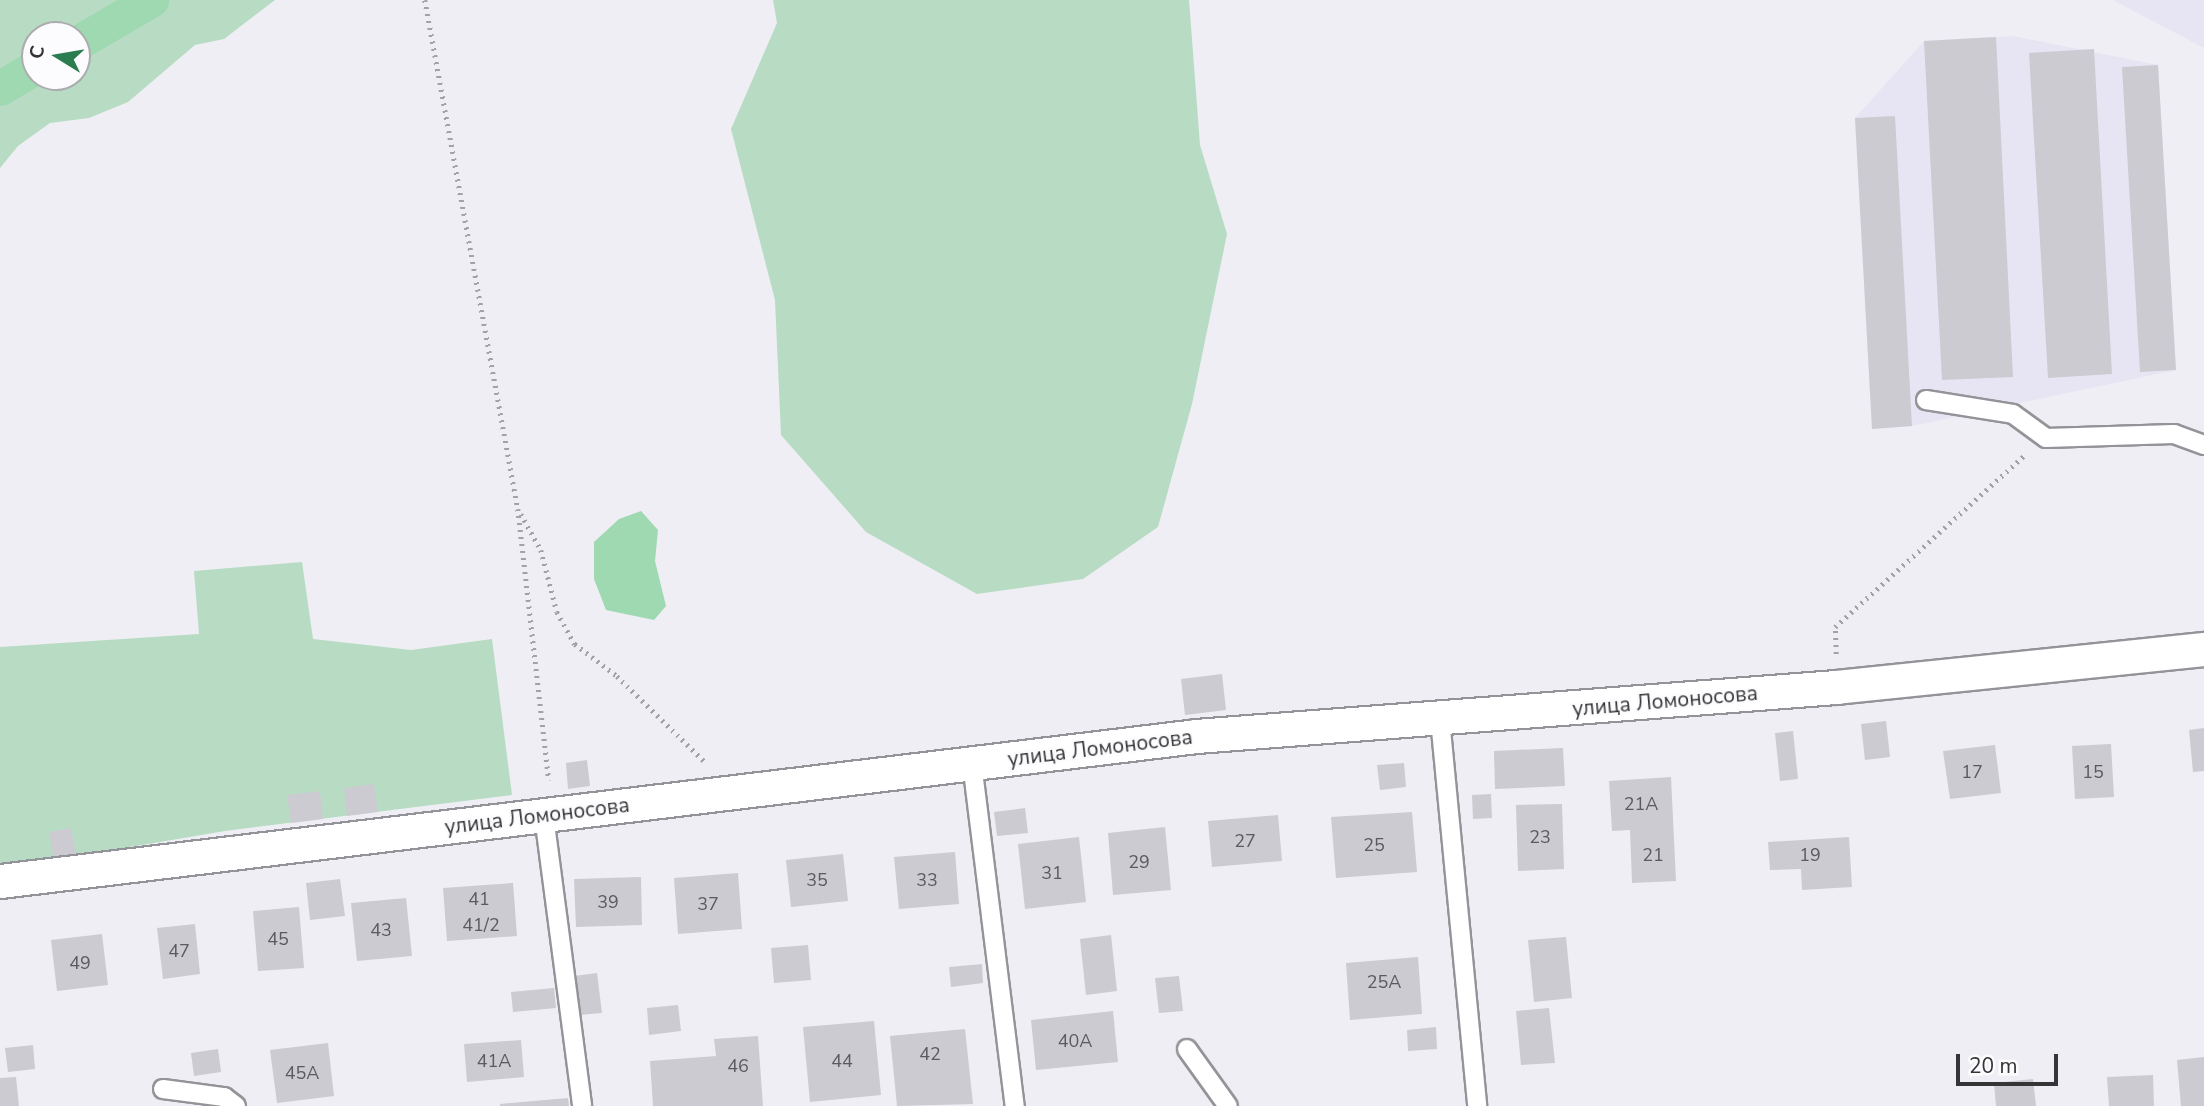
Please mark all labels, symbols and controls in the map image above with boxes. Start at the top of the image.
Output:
north arrow [21,21,91,91]
text: С [23,44,51,61]
street label: улица Ломоносова [1571,680,1759,722]
street label: улица Ломоносова [1006,724,1194,772]
house number: 17 [1961,761,1983,783]
house number: 15 [2082,761,2104,783]
street label: улица Ломоносова [443,792,631,840]
house number: 21А [1624,793,1658,815]
house number: 23 [1529,826,1551,848]
house number: 27 [1234,830,1256,852]
house number: 25 [1363,834,1385,856]
house number: 21 [1642,844,1664,866]
house number: 19 [1799,844,1821,866]
house number: 29 [1128,851,1150,873]
house number: 31 [1041,862,1063,884]
house number: 35 [806,869,828,891]
house number: 33 [916,869,938,891]
house number: 41 [468,888,490,910]
house number: 39 [597,891,619,913]
house number: 37 [697,893,719,915]
house number: 41/2 [462,914,500,936]
house number: 43 [370,919,392,941]
house number: 45 [267,928,289,950]
house number: 47 [168,940,190,962]
house number: 49 [69,952,91,974]
house number: 25А [1367,971,1401,993]
house number: 40А [1058,1030,1092,1052]
scale bar [1959,1040,2060,1084]
house number: 42 [919,1043,941,1065]
house number: 41А [477,1050,511,1072]
house number: 44 [831,1050,853,1072]
text: 20 m [1969,1052,2018,1080]
house number: 46 [727,1055,749,1077]
house number: 45А [285,1062,319,1084]

